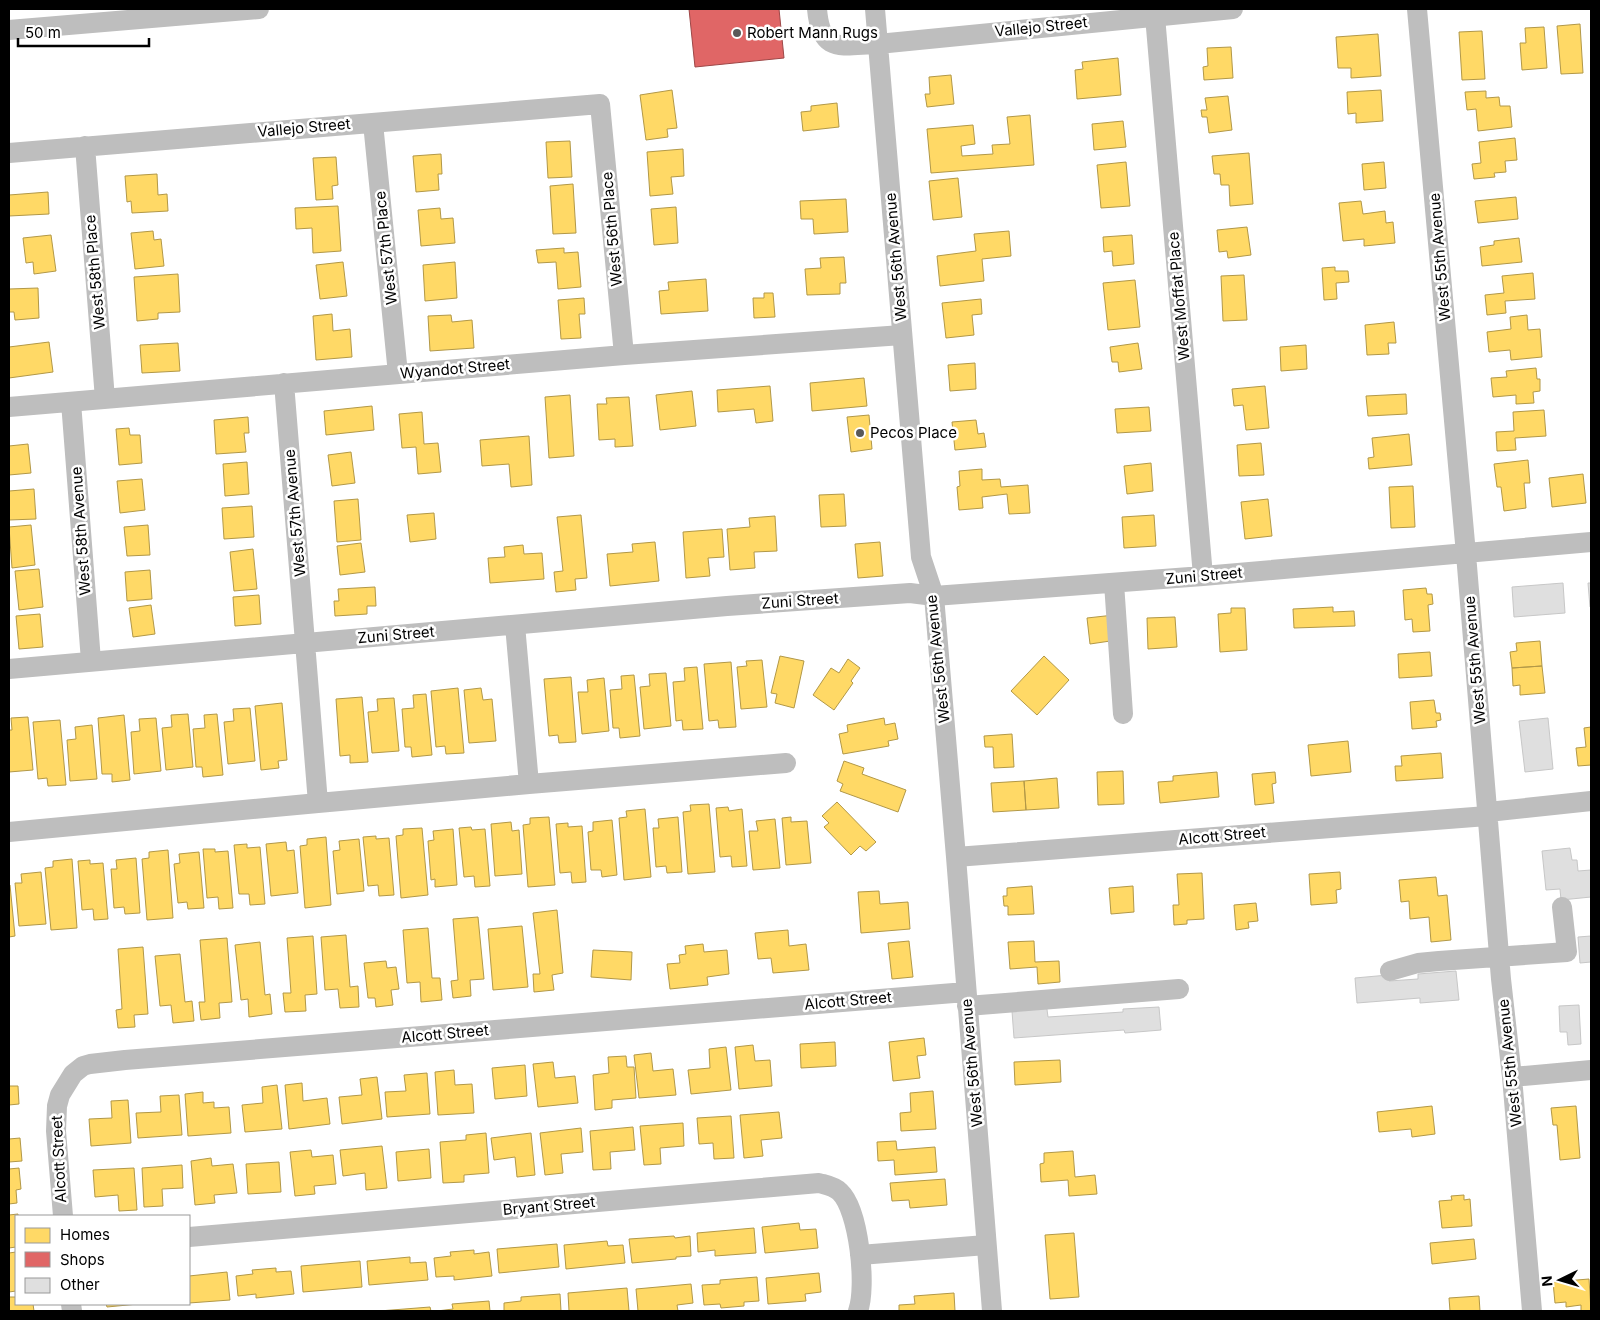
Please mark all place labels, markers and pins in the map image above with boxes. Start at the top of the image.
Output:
place label: Robert Mann Rugs [747,23,878,42]
marker: Robert Mann Rugs [731,27,743,39]
place label: Pecos Place [870,423,957,442]
marker: Pecos Place [854,427,866,439]

